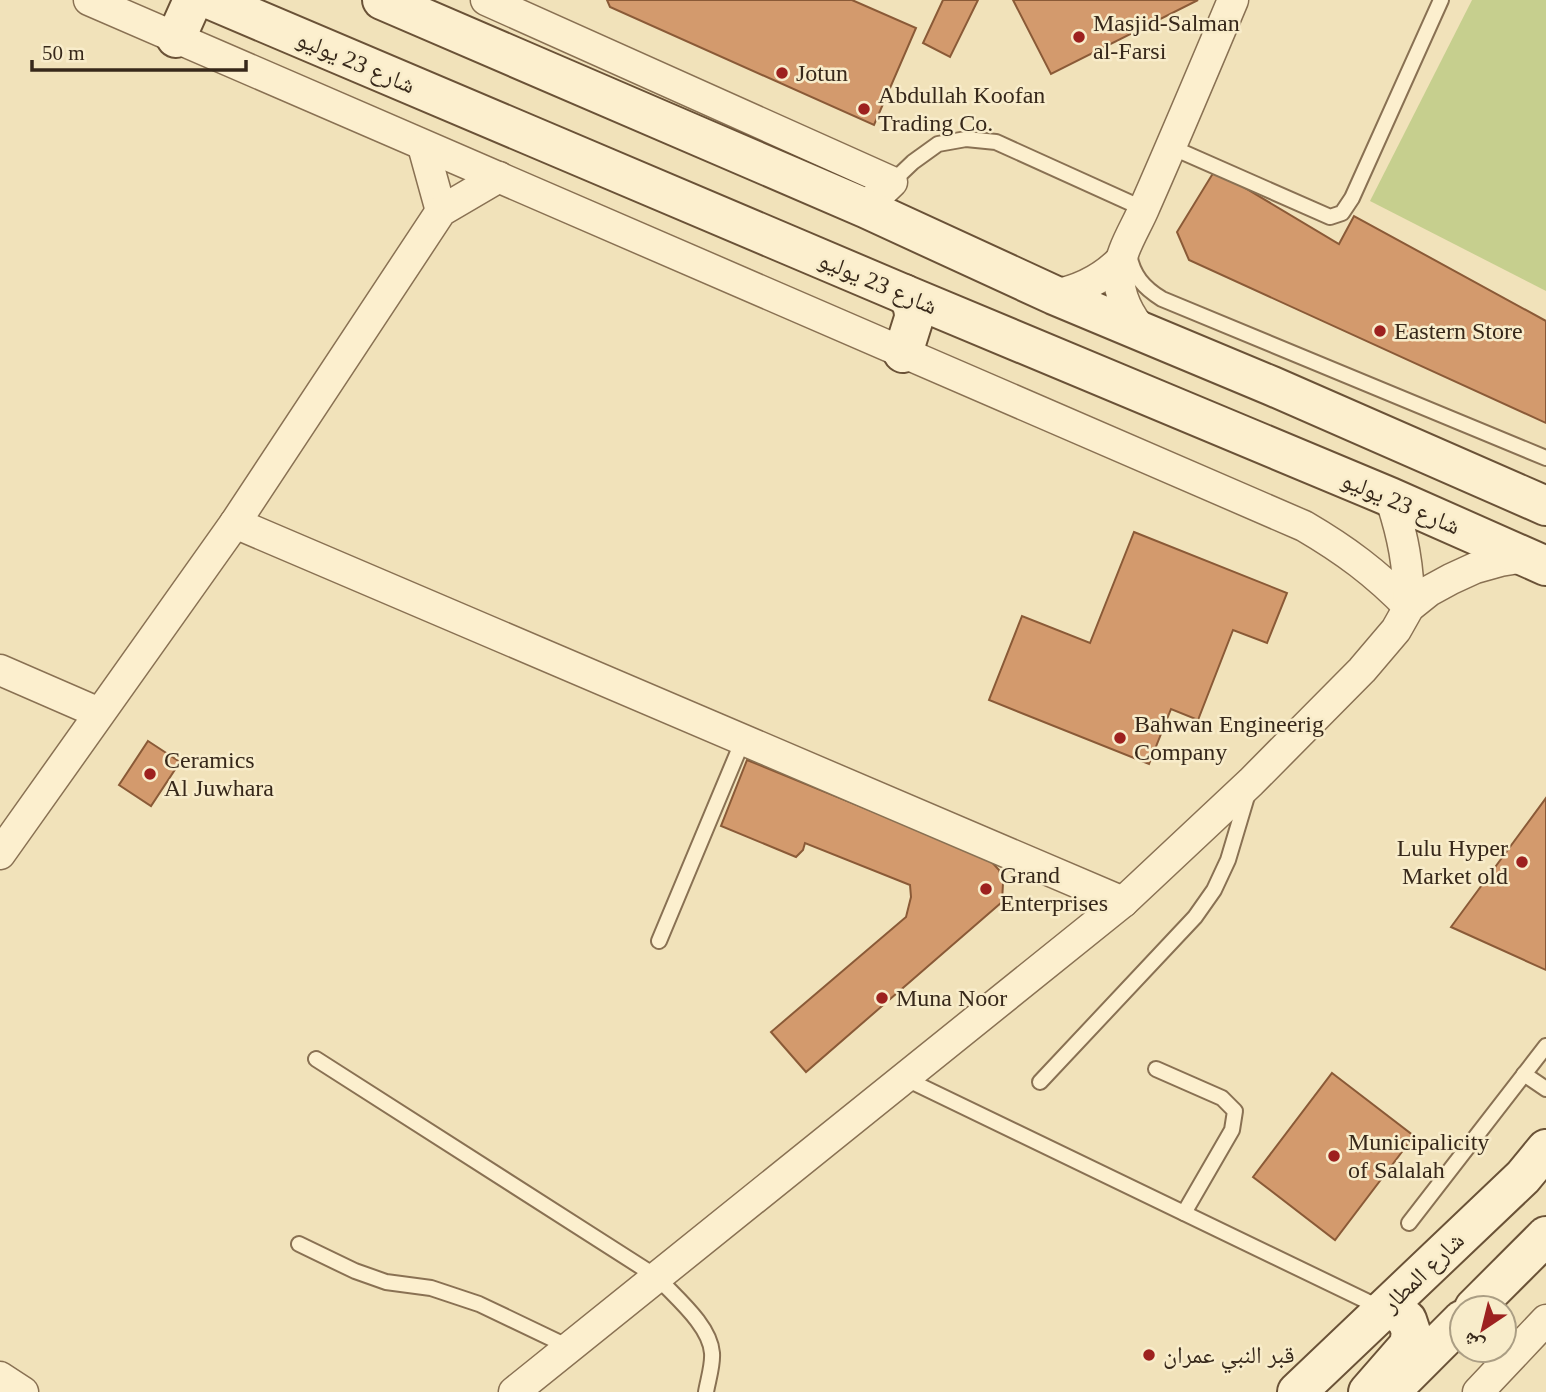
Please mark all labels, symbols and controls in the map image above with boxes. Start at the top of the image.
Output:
place label: Masjid-Salman al-Farsi [1093,10,1240,64]
street label: شارع 23 يوليو [292,25,419,100]
scale bar [32,28,245,72]
marker: Masjid-Salman al-Farsi [1071,29,1087,45]
text: 50 m [42,41,85,65]
place label: Jotun [796,60,848,86]
marker: Jotun [774,65,790,81]
place label: Abdullah Koofan Trading Co. [878,82,1045,136]
marker: Abdullah Koofan Trading Co. [856,101,872,117]
street label: شارع 23 يوليو [814,246,941,321]
place label: Eastern Store [1394,318,1523,344]
marker: Eastern Store [1372,323,1388,339]
street label: شارع 23 يوليو [1337,466,1464,541]
place label: Bahwan Engineerig Company [1134,711,1324,765]
marker: Bahwan Engineerig Company [1112,730,1128,746]
place label: Ceramics Al Juwhara [164,747,274,801]
marker: Ceramics Al Juwhara [142,766,158,782]
place label: Lulu Hyper Market old [1397,835,1508,889]
marker: Lulu Hyper Market old [1514,854,1530,870]
place label: Grand Enterprises [1000,862,1108,916]
marker: Grand Enterprises [978,881,994,897]
place label: Muna Noor [896,985,1007,1011]
marker: Muna Noor [874,990,890,1006]
place label: Municipalicity of Salalah [1348,1129,1489,1183]
marker: Municipalicity of Salalah [1326,1148,1342,1164]
street label: شارع المطار [1376,1227,1470,1319]
north arrow [1448,1294,1518,1364]
text: ش [1459,1327,1488,1357]
place label: قبر النبي عمران [1163,1342,1295,1374]
marker: قبر النبي عمران [1141,1347,1157,1363]

